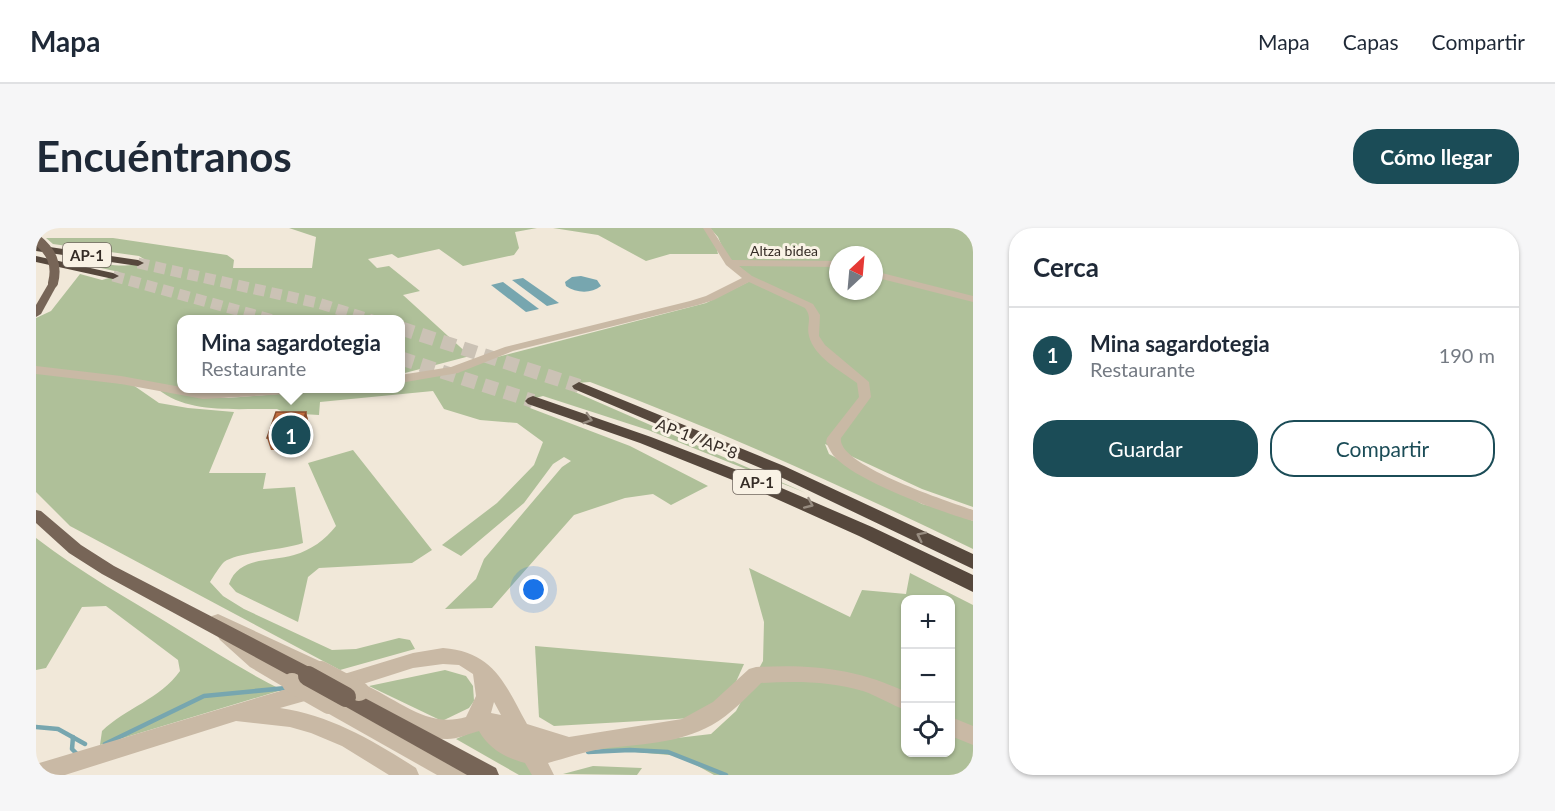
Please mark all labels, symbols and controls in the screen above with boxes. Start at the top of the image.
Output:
text: Mapa [30,24,100,58]
text: Mapa [1258,29,1310,54]
text: Capas [1343,29,1399,54]
text: Compartir [1432,29,1525,54]
button: Cómo llegar [1353,129,1519,184]
text: Encuéntranos [36,131,292,181]
street label: Altza bidea [750,242,818,259]
road number: AP-1 [63,243,111,267]
north arrow [829,246,883,300]
text: Cerca [1033,251,1099,283]
popup [177,315,405,393]
text: Mina sagardotegia [201,329,381,356]
text: Mina sagardotegia [1090,330,1270,357]
text: 1 [1047,343,1058,367]
text: 190 m [1439,343,1495,367]
text: Restaurante [201,356,306,380]
text: Restaurante [1090,357,1195,381]
pin: 1 [272,412,310,458]
one-way arrow [582,412,593,424]
street label: AP-1 / AP-8 [654,414,740,462]
button: Guardar [1033,420,1258,477]
button: Compartir [1270,420,1495,477]
road number: AP-1 [733,470,781,494]
one-way arrow [803,497,814,509]
one-way arrow [916,532,927,544]
your location [519,575,548,604]
map controls [901,595,955,757]
button: + [901,595,955,649]
button: − [901,649,955,703]
button: locate [901,703,955,757]

